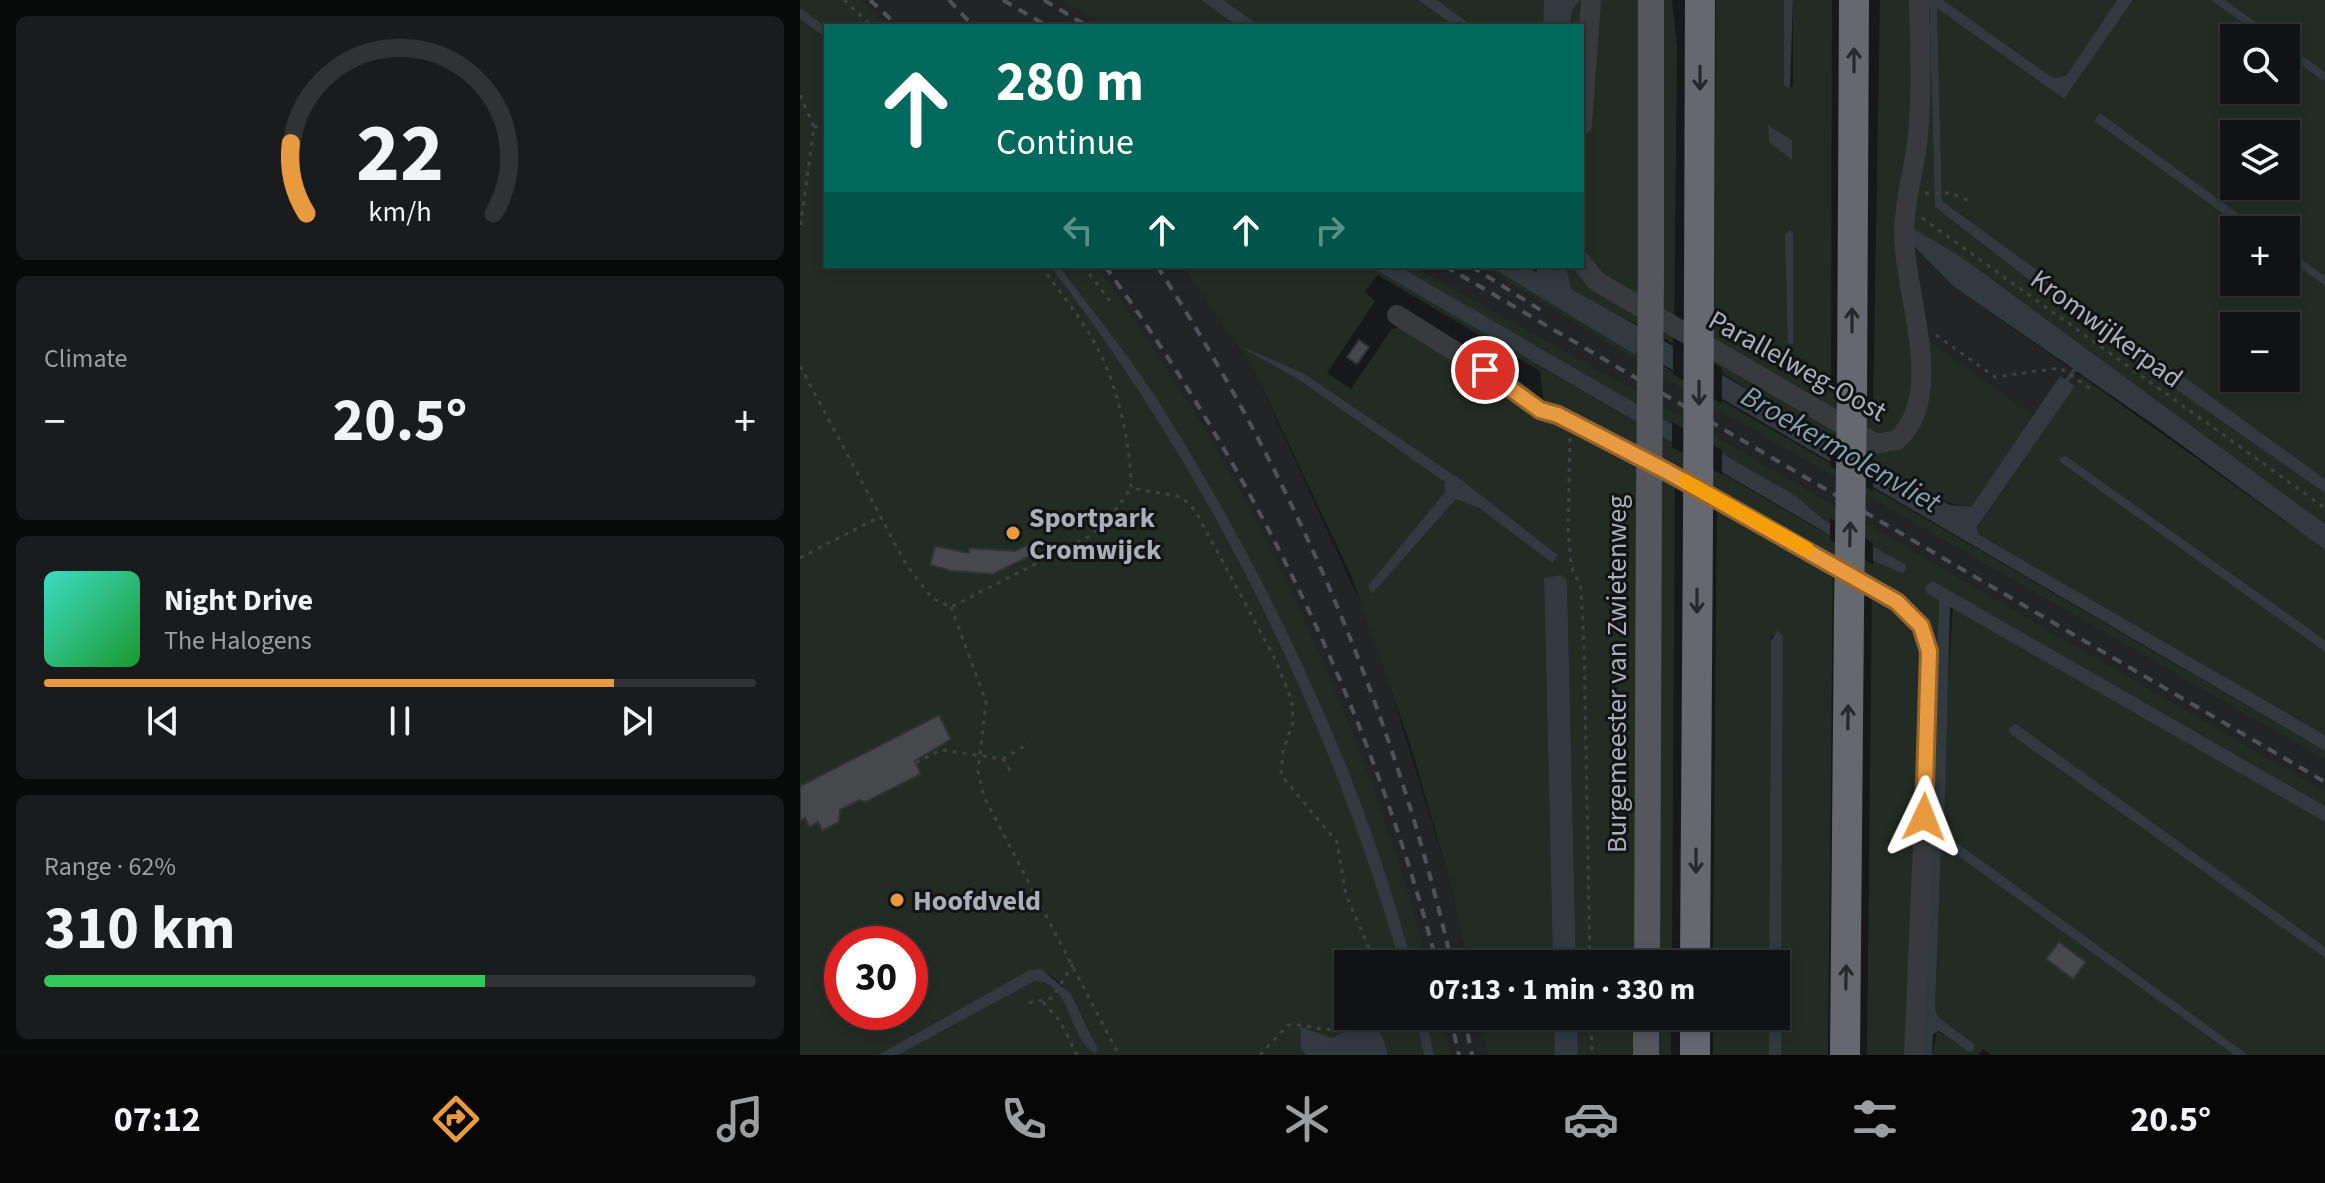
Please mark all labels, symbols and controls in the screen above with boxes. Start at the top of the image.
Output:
map controls [2220,24,2300,392]
button: search [2220,24,2300,104]
text: 280 m [996,43,1144,122]
one-way arrow [1846,47,1862,74]
icon: ahead [864,56,968,160]
one-way arrow [1692,64,1708,91]
text: 22 [356,94,444,212]
text: Continue [996,117,1134,168]
button: layers [2220,120,2300,200]
text: km/h [368,192,432,232]
icon: left [1056,208,1100,252]
icon: ahead [1140,208,1184,252]
icon: ahead [1224,208,1268,252]
icon: right [1308,208,1352,252]
button: + [2220,216,2300,296]
street label: Kromwijkerpad [2022,260,2191,398]
street label: Parallelweg-Oost [1701,300,1894,432]
one-way arrow [1844,307,1860,334]
button: − [2220,312,2300,392]
pin [1451,336,1519,404]
text: Climate [44,340,128,377]
icon: arrive [1463,348,1507,392]
water label: Broekermolenvliet [1733,375,1950,525]
text: 20.5° [333,379,467,464]
one-way arrow [1691,379,1707,406]
text: − [44,391,66,454]
text: + [734,391,756,454]
street label: Burgemeester van Zwietenweg [1597,495,1637,853]
place label: Sportpark Cromwijck [1029,498,1162,570]
one-way arrow [1842,521,1858,548]
marker: Sportpark Cromwijck [1004,524,1022,542]
text: Night Drive [164,579,313,622]
one-way arrow [1690,587,1705,614]
text: The Halogens [164,622,312,659]
icon: previous [141,699,185,743]
icon: pause [378,699,422,743]
icon: next [615,699,659,743]
one-way arrow [1840,704,1856,731]
position arrow [1882,775,1966,859]
one-way arrow [1688,847,1704,874]
text: Range · 62% [44,848,176,885]
place label: Hoofdveld [913,881,1041,921]
text: 310 km [44,887,235,972]
marker: Hoofdveld [888,891,906,909]
speed limit sign: 30 [824,926,928,1030]
one-way arrow [1838,964,1854,991]
text: 07:13 · 1 min · 330 m [1429,968,1695,1011]
icon: directions [428,1091,484,1147]
icon: music [712,1091,768,1147]
icon: phone [996,1091,1052,1147]
icon: climate [1279,1091,1335,1147]
icon: car [1563,1091,1619,1147]
icon: filters [1847,1091,1903,1147]
text: 07:12 [114,1094,201,1145]
text: 20.5° [2130,1094,2211,1145]

